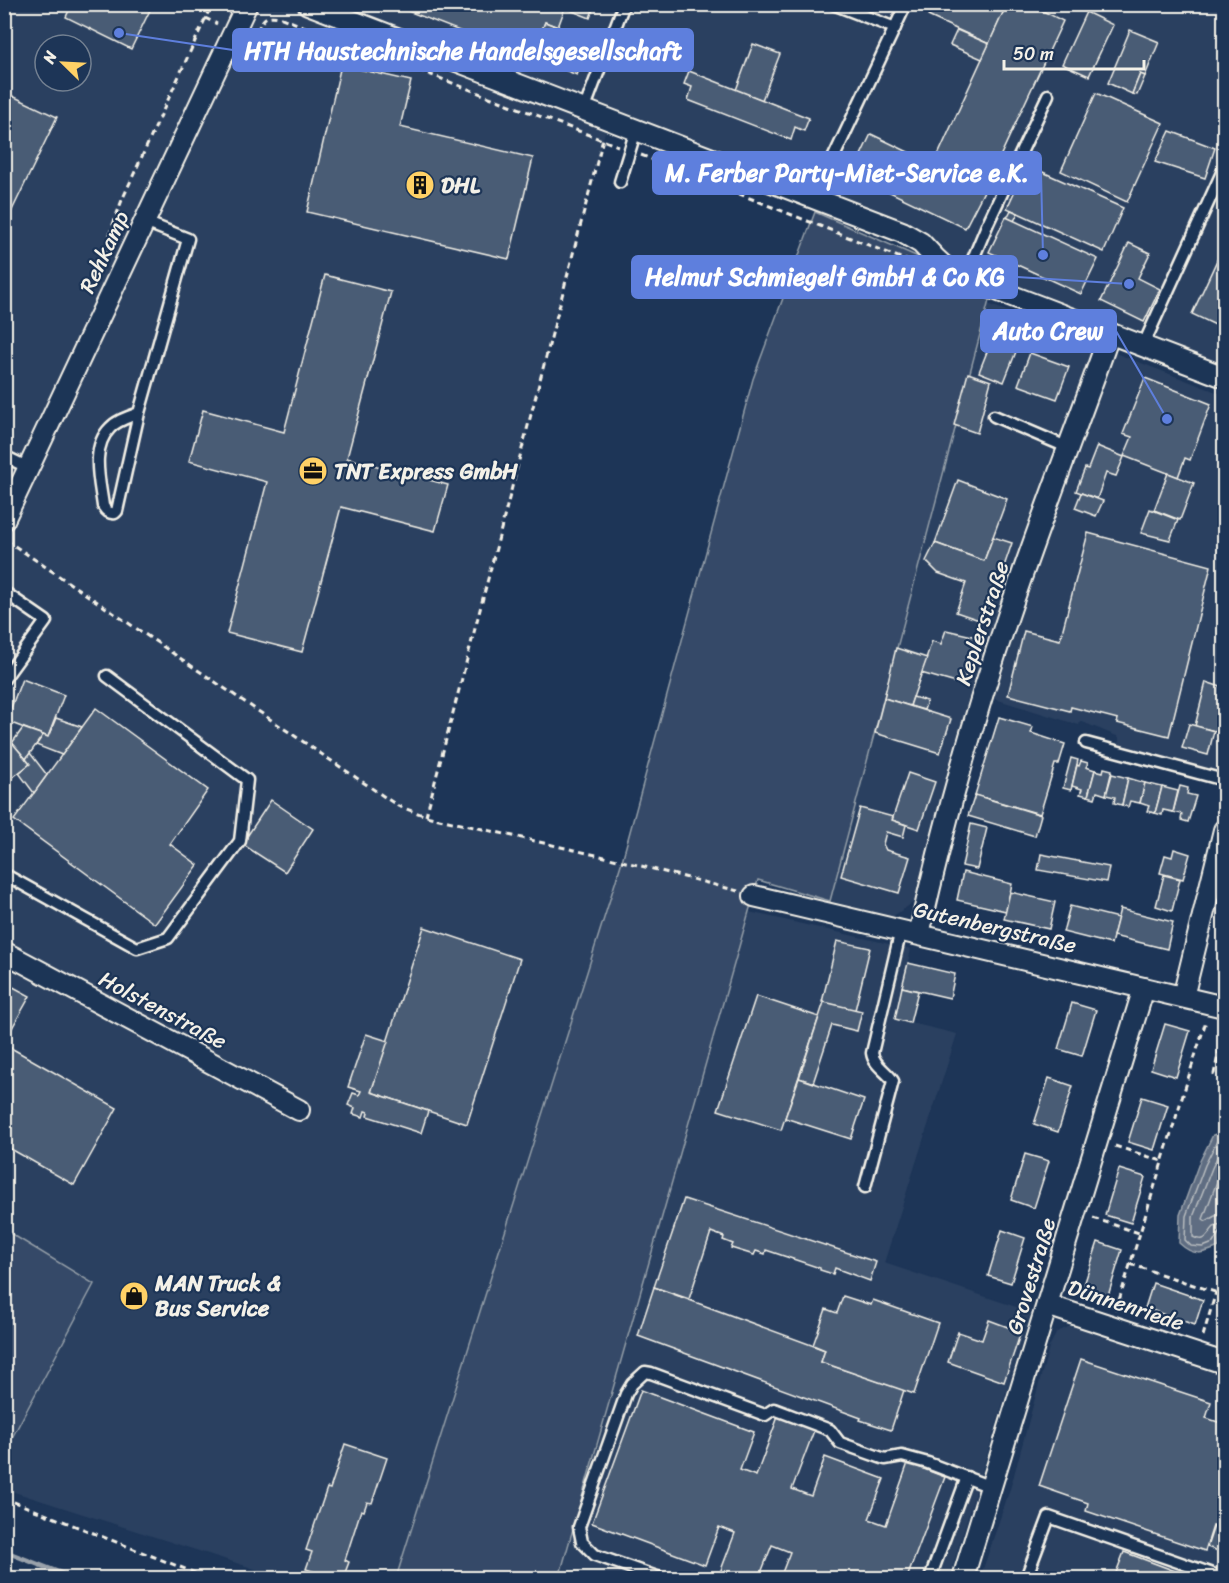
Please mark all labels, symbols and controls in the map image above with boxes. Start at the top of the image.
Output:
callout: HTH Haustechnische Handelsgesellschaft [233,29,693,71]
text: HTH Haustechnische Handelsgesellschaft [244,30,682,72]
north arrow [33,33,93,93]
scale bar [1004,33,1144,71]
text: 50 m [1013,38,1054,70]
text: N [34,45,66,69]
callout: M. Ferber Party-Miet-Service e.K. [653,152,1041,194]
text: M. Ferber Party-Miet-Service e.K. [664,152,1029,194]
place label: DHL [441,166,481,205]
building icon: DHL [404,169,436,201]
street label: Rehkamp [68,204,140,300]
callout: Helmut Schmiegelt GmbH & Co KG [632,256,1017,298]
text: Helmut Schmiegelt GmbH & Co KG [645,256,1005,298]
callout: Auto Crew [981,310,1116,352]
text: Auto Crew [992,310,1104,352]
place label: TNT Express GmbH [334,452,518,491]
office icon: TNT Express GmbH [297,455,329,487]
street label: Keplerstraße [943,556,1021,690]
street label: Gutenbergstraße [910,889,1080,965]
street label: Holstenstraße [92,960,234,1060]
street label: Grovestraße [995,1213,1067,1339]
place label: MAN Truck & Bus Service [154,1264,281,1328]
street label: Dünnenriede [1063,1268,1189,1342]
shop icon: MAN Truck & Bus Service [118,1280,150,1312]

